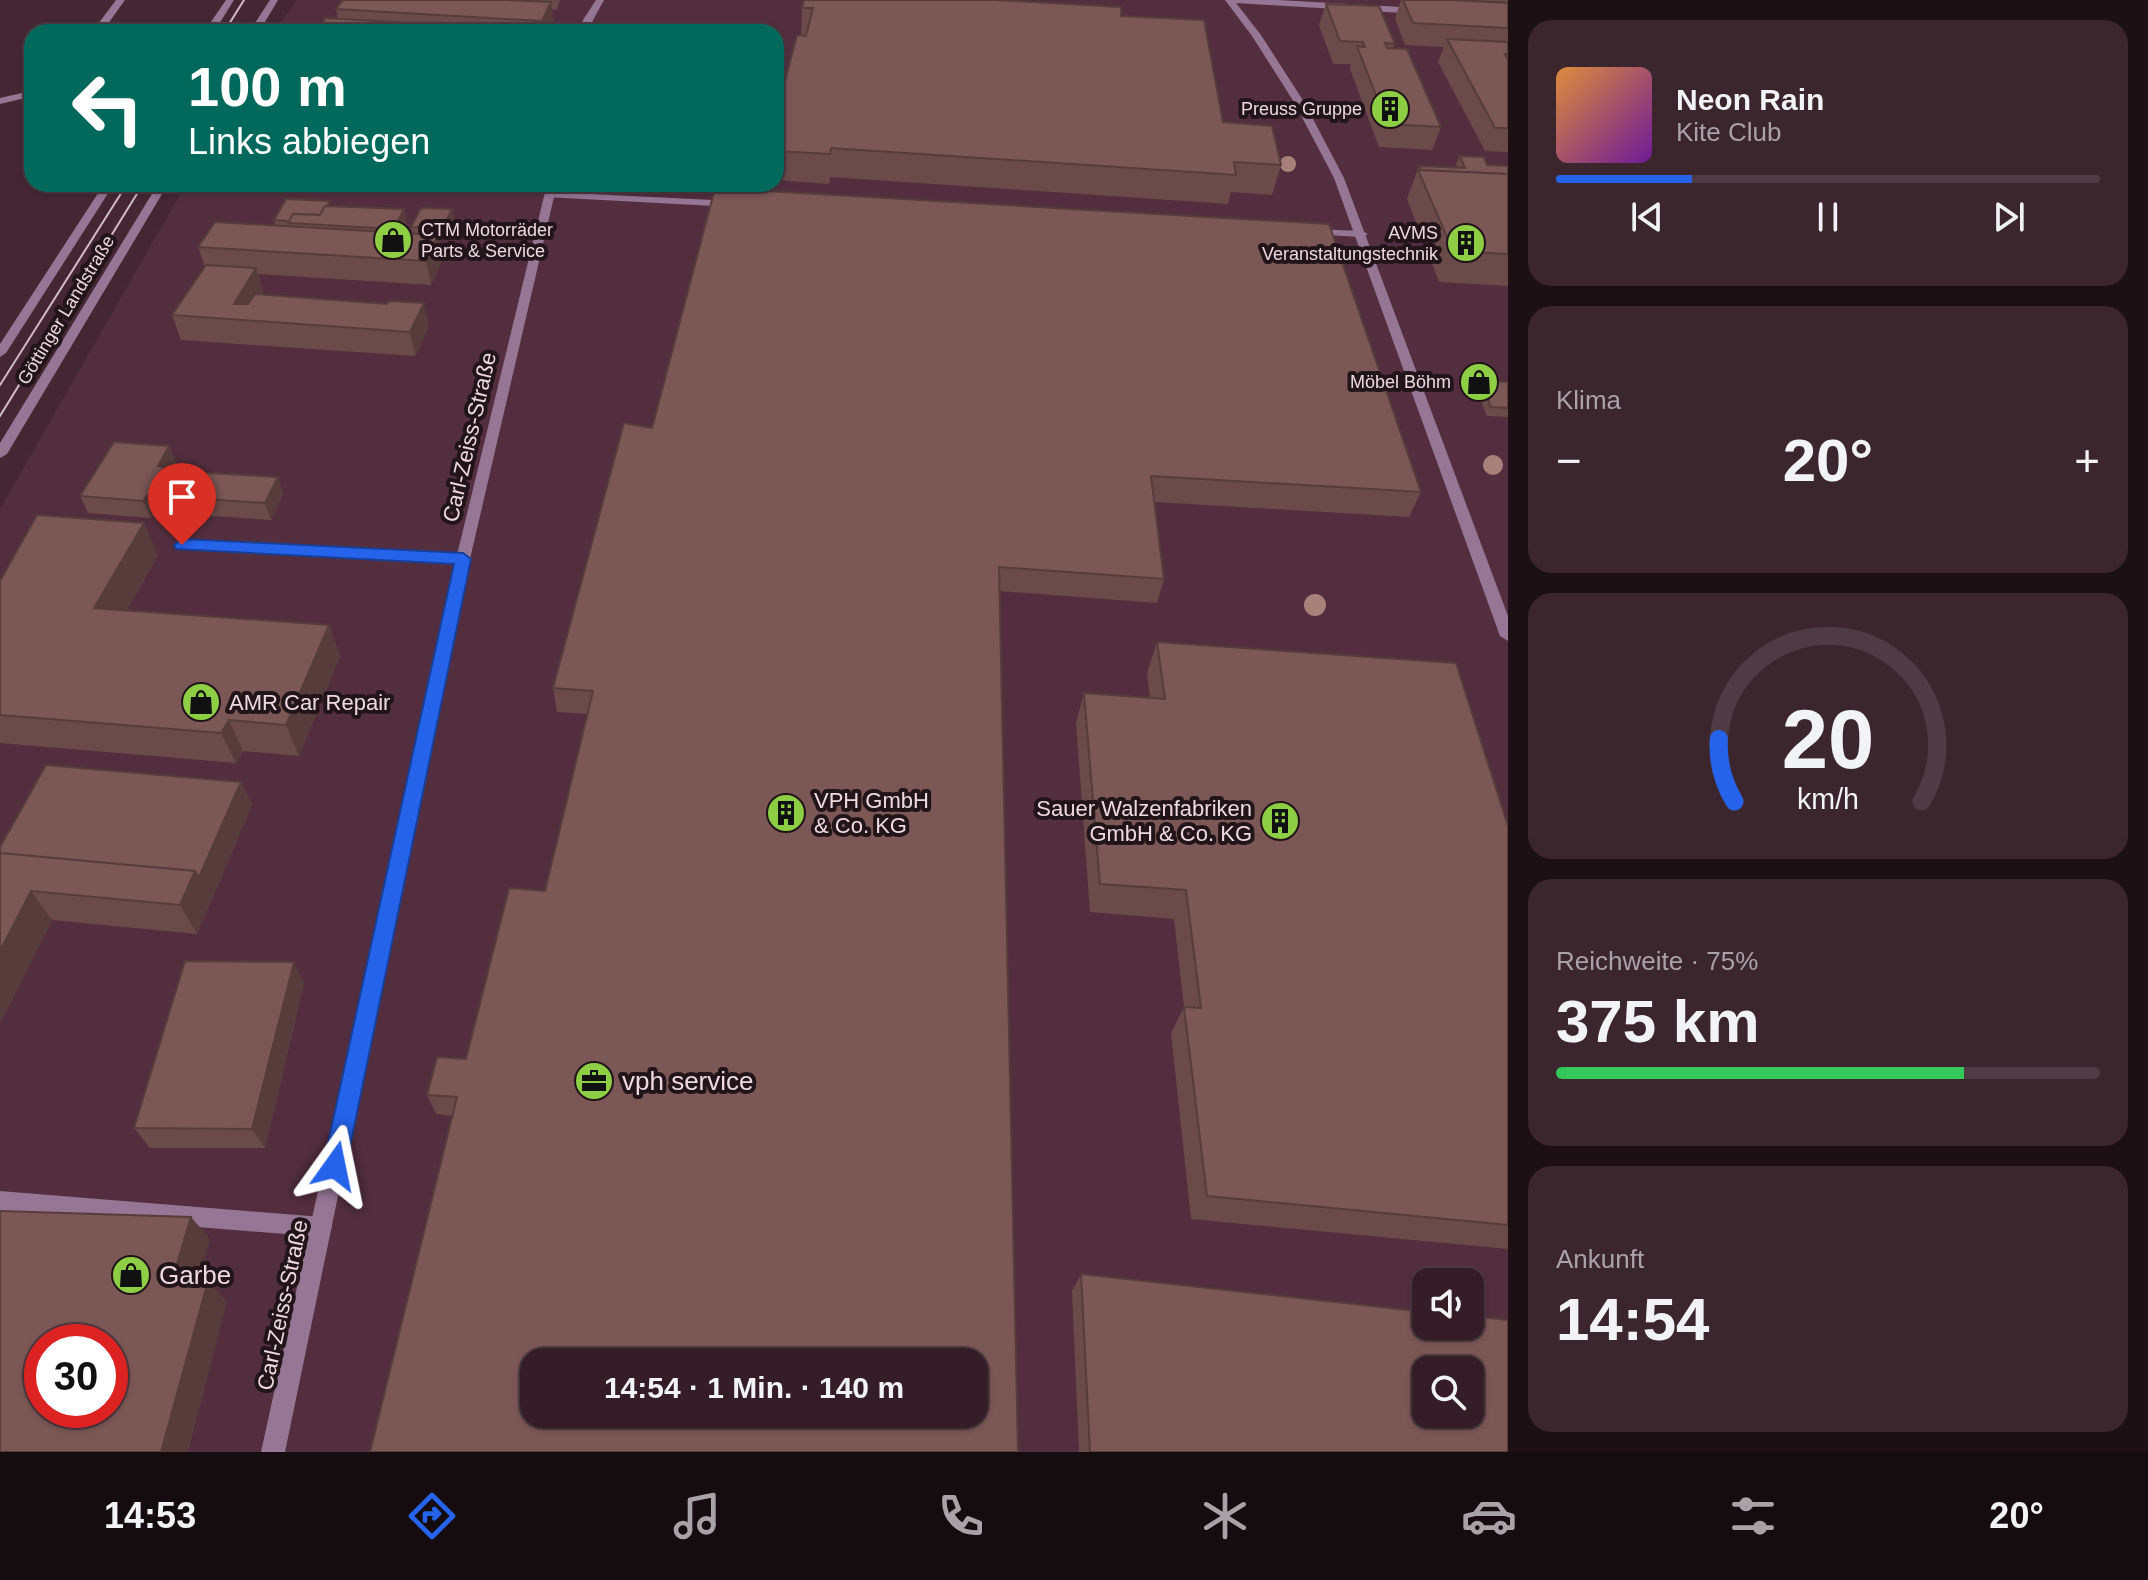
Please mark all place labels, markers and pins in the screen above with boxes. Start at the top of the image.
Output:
building icon: Preuss Gruppe [1369,88,1411,130]
place label: Preuss Gruppe [1241,99,1362,119]
shop icon: CTM Motorräder Parts & Service [372,219,414,261]
place label: CTM Motorräder Parts & Service [421,220,553,261]
building icon: AVMS Veranstaltungstechnik [1445,222,1487,264]
place label: AVMS Veranstaltungstechnik [1262,223,1439,264]
shop icon: Möbel Böhm [1458,361,1500,403]
place label: Möbel Böhm [1350,372,1451,392]
pin [148,463,216,545]
shop icon: AMR Car Repair [180,681,222,723]
place label: AMR Car Repair [229,690,390,715]
place label: VPH GmbH & Co. KG [814,788,929,838]
building icon: VPH GmbH & Co. KG [765,792,807,834]
place label: Sauer Walzenfabriken GmbH & Co. KG [1036,796,1252,846]
building icon: Sauer Walzenfabriken GmbH & Co. KG [1259,800,1301,842]
office icon: vph service [573,1060,615,1102]
place label: vph service [622,1066,754,1096]
shop icon: Garbe [110,1254,152,1296]
place label: Garbe [159,1260,231,1290]

